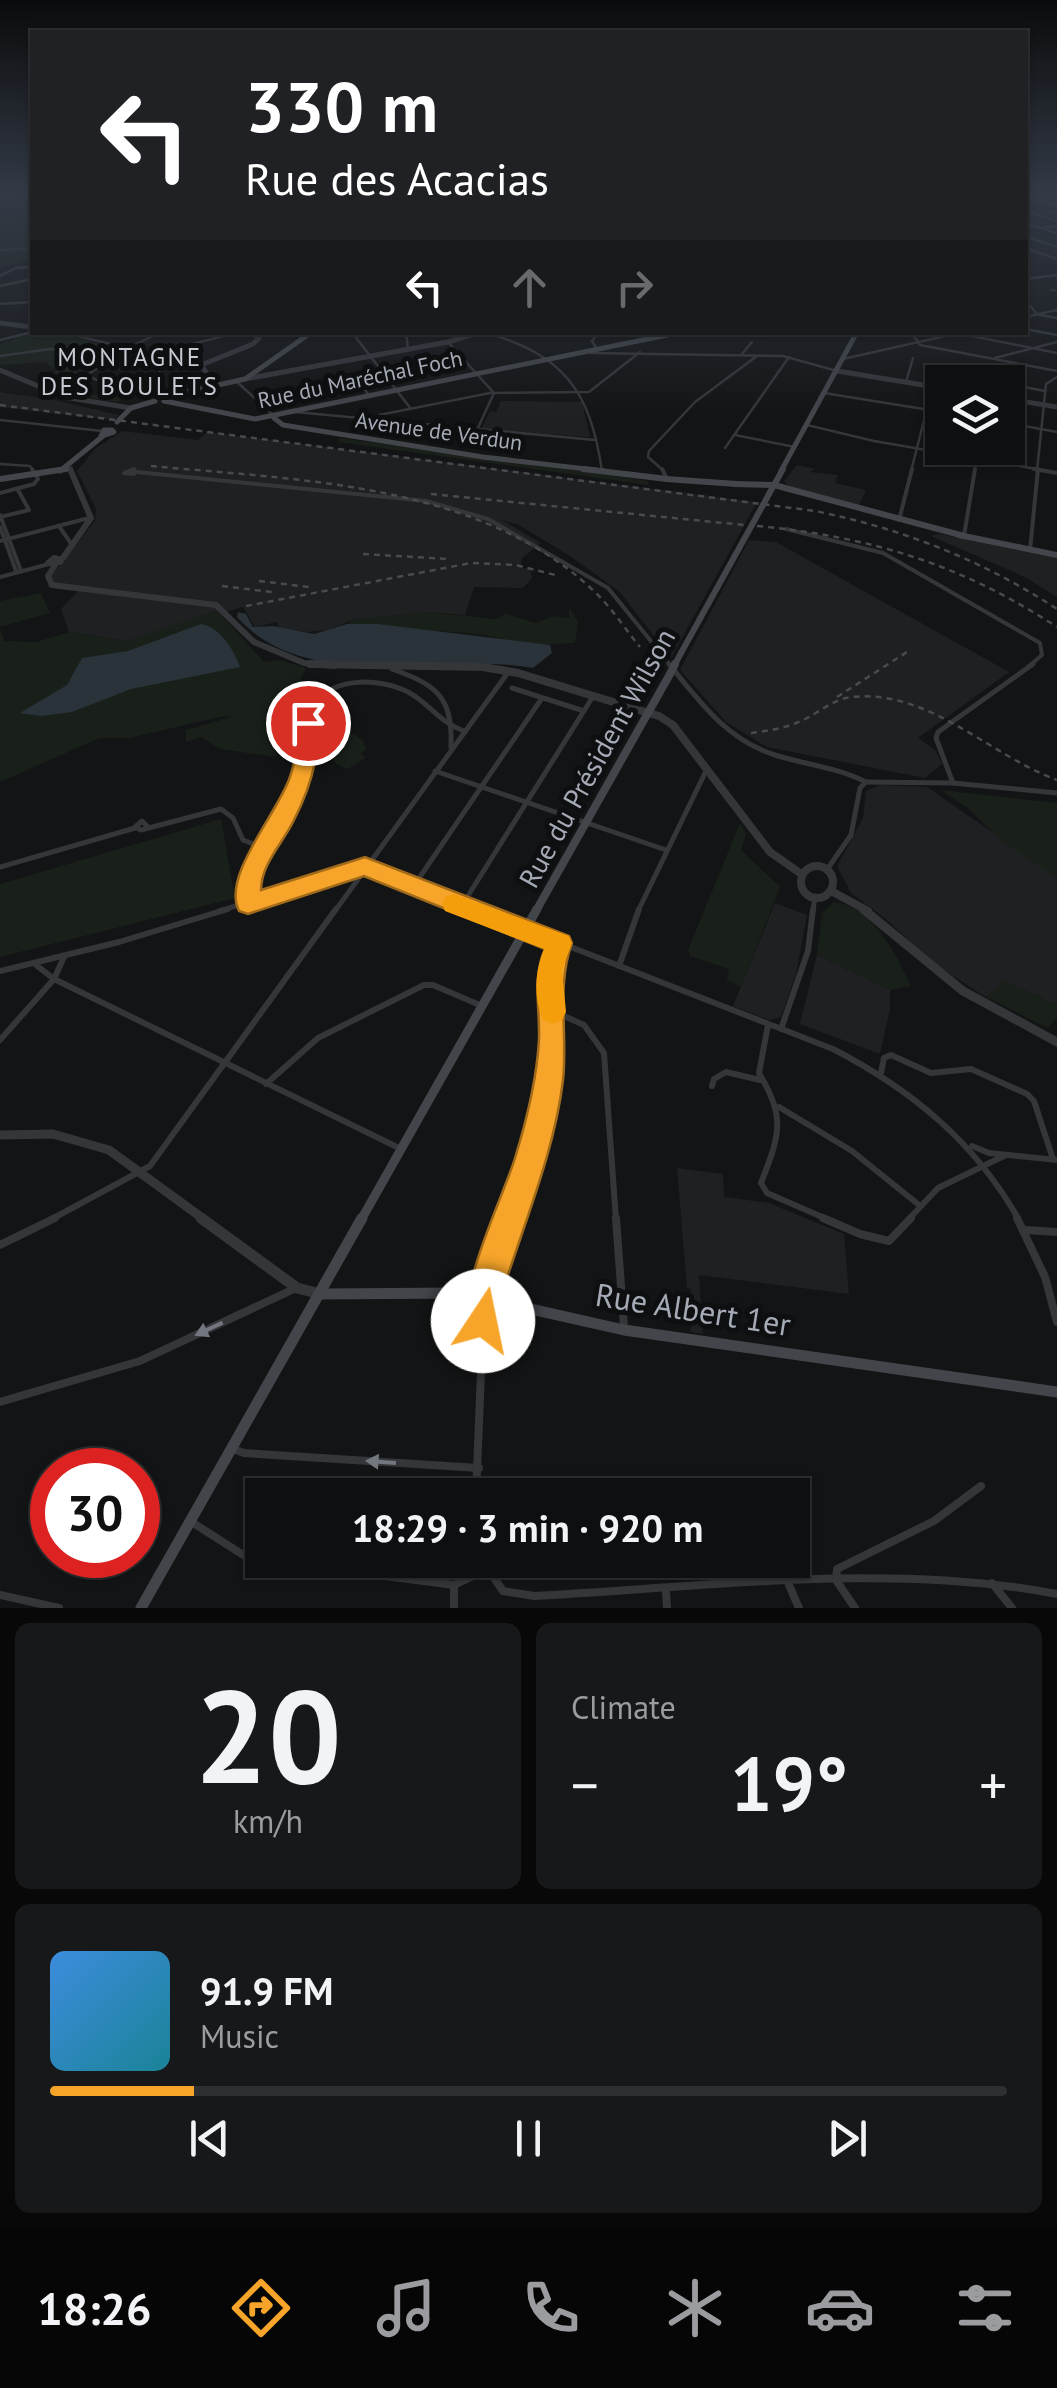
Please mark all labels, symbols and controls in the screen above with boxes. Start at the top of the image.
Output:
text: 330 m [245,61,438,151]
icon: left [80,70,210,200]
text: Rue des Acacias [245,149,549,207]
icon: left [397,260,452,315]
icon: ahead [502,260,557,315]
icon: right [607,260,662,315]
district label: MONTAGNE DES BOULETS [41,341,219,402]
street label: Rue du Maréchal Foch [255,344,465,414]
map controls [925,365,1025,465]
button: layers [925,365,1025,465]
street label: Avenue de Verdun [354,405,524,457]
street label: Rue du Président Wilson [510,622,683,894]
pin [266,681,351,766]
icon: arrive [281,696,336,751]
position arrow [431,1269,535,1373]
street label: Rue Albert 1er [593,1273,794,1345]
one-way arrow [194,1321,223,1338]
speed limit sign: 30 [30,1448,160,1578]
one-way arrow [365,1454,397,1470]
text: 18:29 · 3 min · 920 m [352,1503,703,1552]
text: 20 [194,1651,342,1819]
text: Climate [571,1686,676,1728]
text: 19° [730,1735,848,1832]
text: − [571,1749,599,1820]
text: + [979,1749,1007,1820]
text: km/h [233,1800,303,1842]
text: 91.9 FM [200,1966,333,2015]
text: Music [200,2015,279,2057]
icon: previous [182,2111,237,2166]
icon: pause [501,2111,556,2166]
icon: next [820,2111,875,2166]
icon: directions [226,2273,296,2343]
icon: music [371,2273,441,2343]
icon: phone [516,2273,586,2343]
icon: climate [660,2273,730,2343]
icon: car [805,2273,875,2343]
icon: filters [950,2273,1020,2343]
text: 18:26 [37,2279,152,2337]

